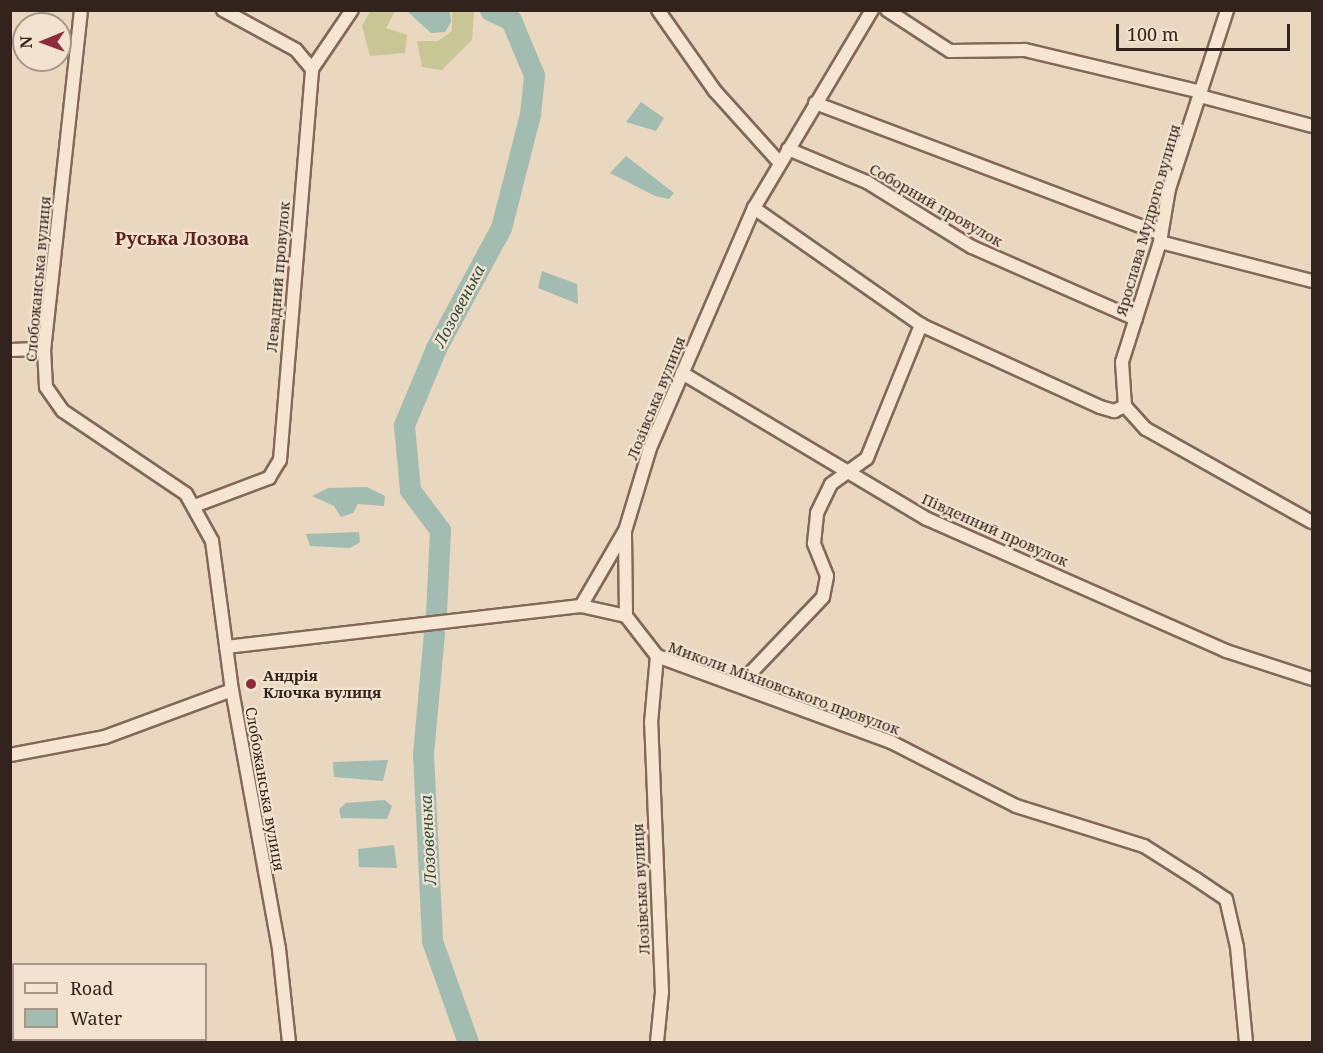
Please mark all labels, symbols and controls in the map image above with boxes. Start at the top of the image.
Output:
north arrow [12,12,72,72]
scale bar [1119,12,1293,50]
text: 100 m [1127,22,1179,46]
text: N [15,36,37,49]
street label: Ярослава Мудрого вулиця [1112,122,1184,318]
street label: Соборний провулок [866,160,1006,250]
street label: Слобожанська вулиця [22,195,54,363]
street label: Левадний провулок [262,201,294,353]
district label: Руська Лозова [115,227,249,249]
water label: Лозовенька [429,262,489,350]
street label: Лозівська вулиця [623,334,689,462]
street label: Південний провулок [919,490,1071,570]
street label: Миколи Міхновського провулок [666,638,902,738]
place label: Андрія Клочка вулиця [263,666,381,701]
marker: Андрія Клочка вулиця [244,677,258,691]
street label: Слобожанська вулиця [242,705,288,873]
water label: Лозовенька [416,795,440,885]
street label: Лозівська вулиця [629,823,653,955]
legend [12,963,207,1041]
text: Road [70,976,113,1000]
text: Water [70,1006,122,1030]

